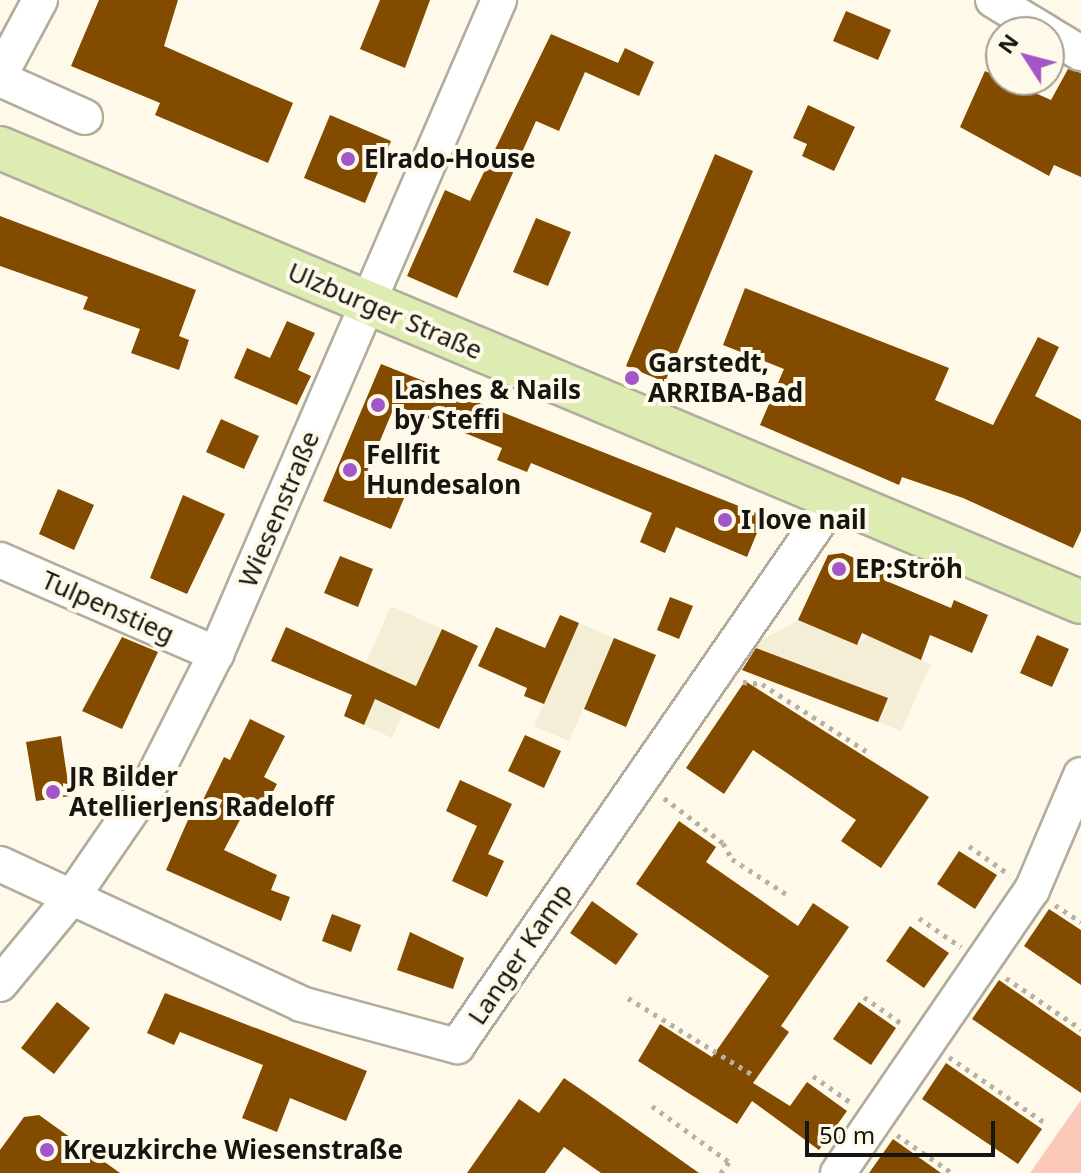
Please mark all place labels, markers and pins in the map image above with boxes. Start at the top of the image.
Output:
place label: Elrado-House [364,143,536,175]
marker: Elrado-House [339,150,357,168]
place label: Garstedt, ARRIBA-Bad [648,347,803,408]
marker: Garstedt, ARRIBA-Bad [623,369,641,387]
place label: Lashes & Nails by Steffi [394,374,581,436]
marker: Lashes & Nails by Steffi [369,396,387,414]
place label: Fellfit Hundesalon [366,439,521,500]
marker: Fellfit Hundesalon [341,461,359,479]
place label: I love nail [741,504,866,536]
marker: I love nail [716,511,734,529]
place label: EP:Ströh [855,553,963,585]
marker: EP:Ströh [830,560,848,578]
place label: JR Bilder AtellierJens Radeloff [69,761,334,822]
marker: JR Bilder AtellierJens Radeloff [44,783,62,801]
place label: Kreuzkirche Wiesenstraße [63,1134,403,1166]
marker: Kreuzkirche Wiesenstraße [38,1141,56,1159]

